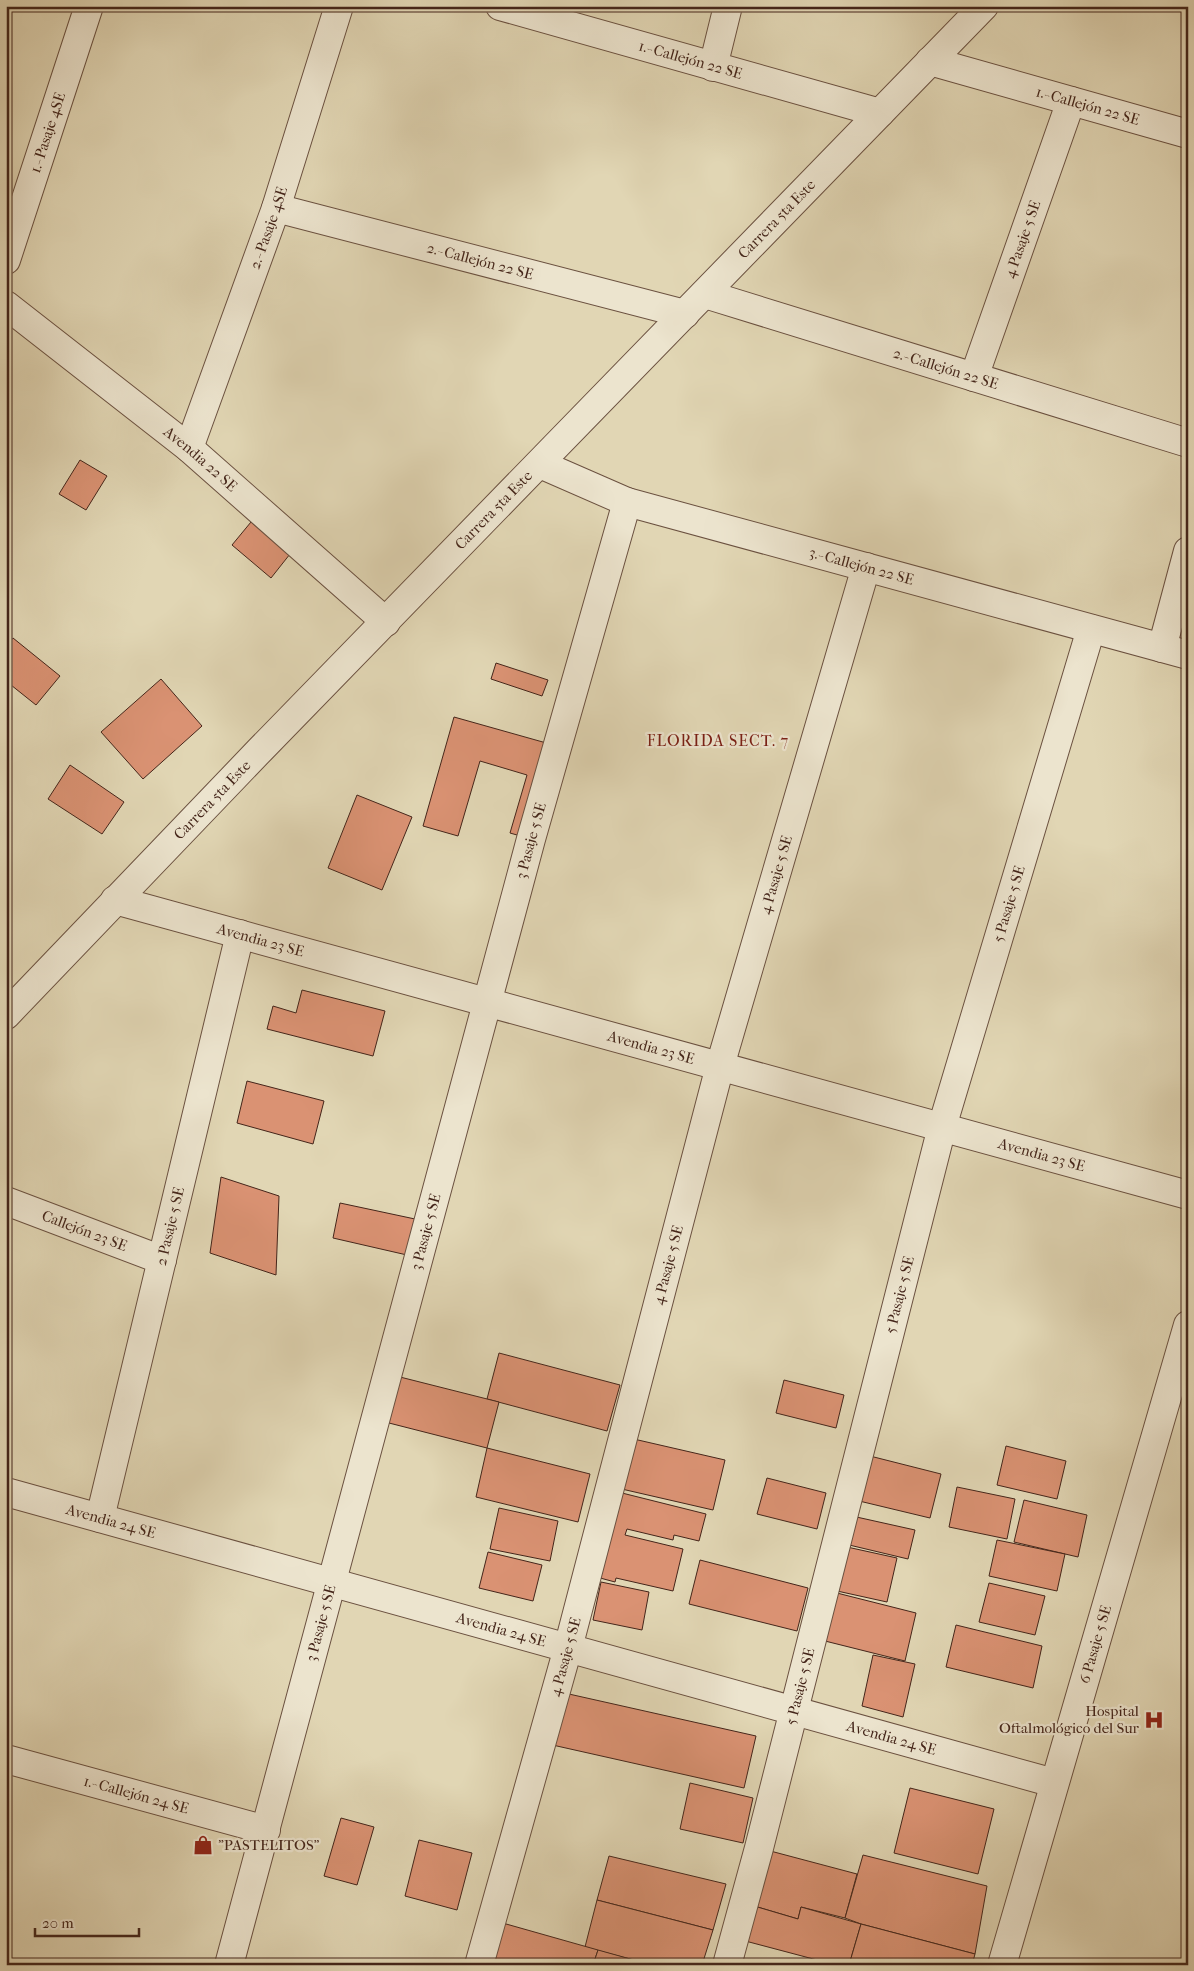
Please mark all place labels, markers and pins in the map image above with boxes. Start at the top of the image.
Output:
place label: Hospital Oftalmológico del Sur [999,1702,1140,1737]
hospital icon: Hospital Oftalmológico del Sur [1143,1709,1165,1731]
shop icon: "PASTELITOS" [192,1834,214,1856]
place label: "PASTELITOS" [218,1836,320,1854]

